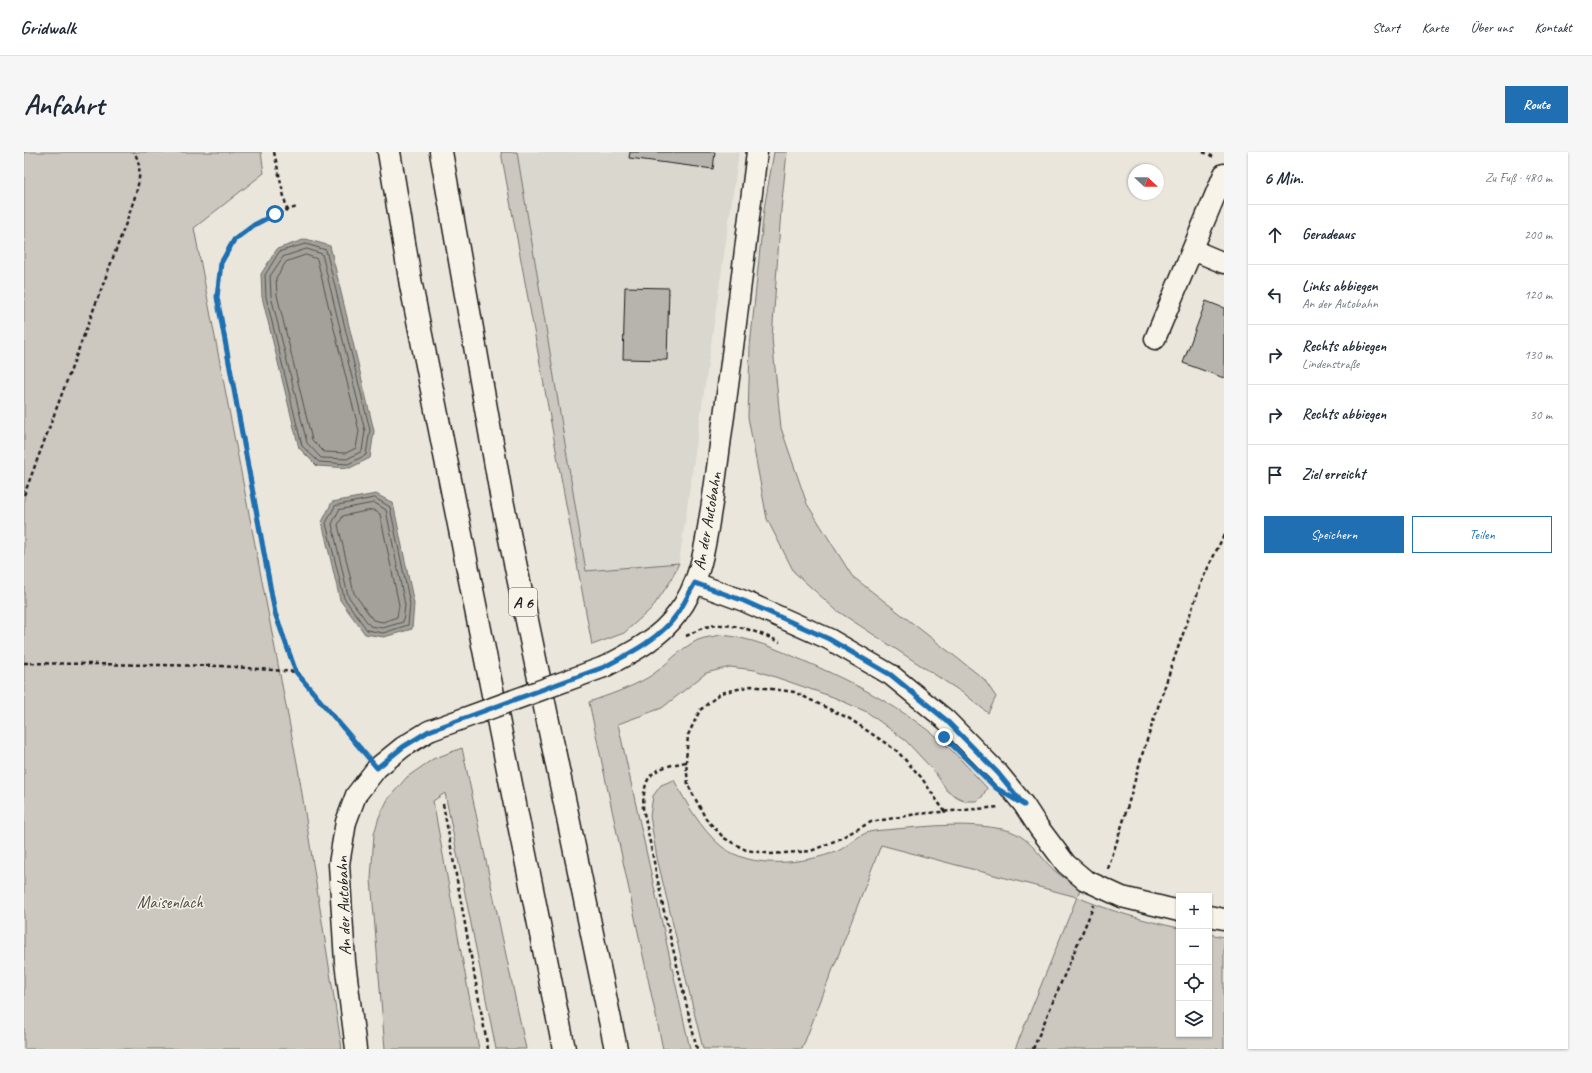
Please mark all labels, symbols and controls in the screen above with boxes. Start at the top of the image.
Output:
text: Gridwalk [20,16,76,40]
text: Start [1372,19,1400,36]
text: Karte [1422,19,1448,36]
text: Über uns [1470,19,1512,36]
text: Kontakt [1534,19,1572,36]
button: Route [1505,86,1568,123]
text: Anfahrt [24,87,104,122]
north arrow [1128,164,1164,200]
text: 6 Min. [1264,168,1303,189]
text: Zu Fuß · 480 m [1485,170,1552,186]
route start [266,205,284,223]
icon: ahead [1264,224,1286,246]
text: Geradeaus [1302,225,1355,244]
text: 200 m [1524,227,1552,243]
text: Links abbiegen [1302,277,1378,296]
icon: left [1264,284,1286,306]
text: 120 m [1524,287,1552,303]
text: An der Autobahn [1302,296,1378,312]
text: Rechts abbiegen [1302,337,1386,356]
icon: right [1264,344,1286,366]
text: 130 m [1524,347,1552,363]
text: Lindenstraße [1302,356,1359,372]
icon: right [1264,404,1286,426]
text: Rechts abbiegen [1302,405,1386,424]
text: 30 m [1530,407,1552,423]
icon: arrive [1264,464,1286,486]
text: Ziel erreicht [1302,465,1365,484]
street label: An der Autobahn [689,469,727,572]
button: Speichern [1264,516,1404,553]
button: Teilen [1412,516,1552,553]
road number: A 6 [509,588,537,616]
route end [935,728,953,746]
street label: An der Autobahn [331,855,356,956]
park label: Maisenlach [137,892,204,913]
map controls [1176,893,1212,1037]
button: + [1176,893,1212,929]
button: − [1176,929,1212,965]
button: locate [1176,965,1212,1001]
button: layers [1176,1001,1212,1037]

